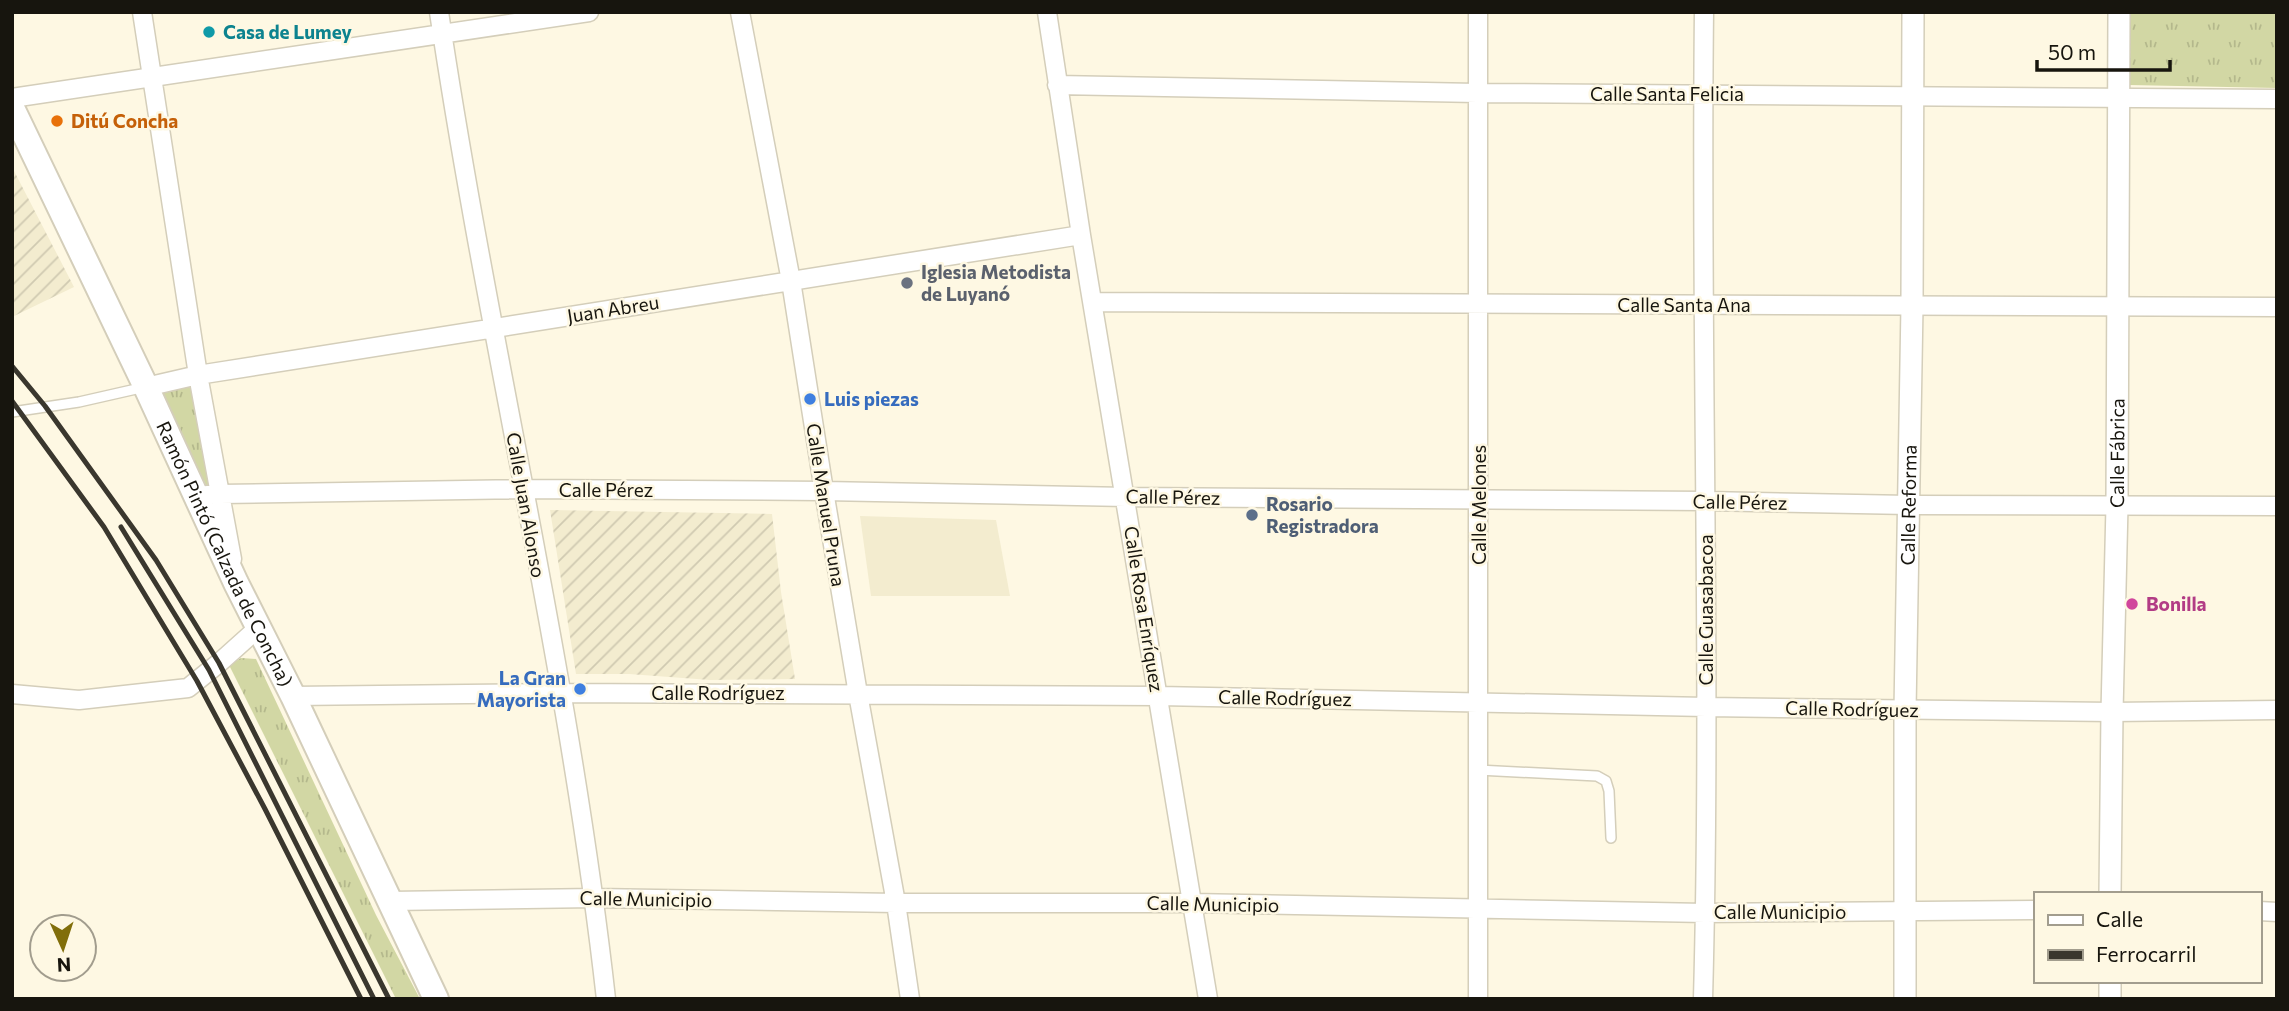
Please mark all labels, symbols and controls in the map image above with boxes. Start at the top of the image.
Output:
place label: Casa de Lumey [223,20,352,43]
marker: Casa de Lumey [201,24,217,40]
scale bar [2037,28,2170,72]
text: 50 m [2048,39,2096,64]
street label: Calle Santa Felicia [1590,82,1744,105]
place label: Ditú Concha [71,109,178,132]
marker: Ditú Concha [49,113,65,129]
place label: Iglesia Metodista de Luyanó [921,260,1071,305]
marker: Iglesia Metodista de Luyanó [899,275,915,291]
street label: Juan Abreu [565,290,661,327]
street label: Calle Santa Ana [1617,293,1751,316]
place label: Luis piezas [824,387,919,410]
marker: Luis piezas [802,391,818,407]
street label: Calle Fábrica [2105,398,2128,508]
street label: Ramón Pintó (Calzada de Concha) [152,417,298,690]
street label: Calle Manuel Pruna [802,422,851,588]
street label: Calle Juan Alonso [502,431,551,579]
street label: Calle Reforma [1896,444,1921,566]
street label: Calle Melones [1467,445,1490,565]
street label: Calle Pérez [559,478,653,501]
street label: Calle Pérez [1126,484,1221,509]
street label: Calle Pérez [1693,489,1788,514]
place label: Rosario Registradora [1266,492,1379,537]
marker: Rosario Registradora [1244,507,1260,523]
street label: Calle Rosa Enríquez [1120,524,1169,693]
street label: Calle Guasabacoa [1694,534,1717,686]
place label: Bonilla [2146,592,2207,615]
marker: Bonilla [2124,596,2140,612]
place label: La Gran Mayorista [477,666,566,711]
marker: La Gran Mayorista [572,681,588,697]
street label: Calle Rodríguez [651,681,785,704]
street label: Calle Rodríguez [1218,685,1352,710]
street label: Calle Rodríguez [1785,696,1919,721]
street label: Calle Municipio [580,886,712,911]
street label: Calle Municipio [1147,891,1279,916]
legend [2034,892,2261,983]
street label: Calle Municipio [1714,900,1846,923]
text: Calle [2096,906,2143,931]
north arrow [28,913,98,983]
text: Ferrocarril [2096,941,2197,966]
text: N [56,954,72,977]

